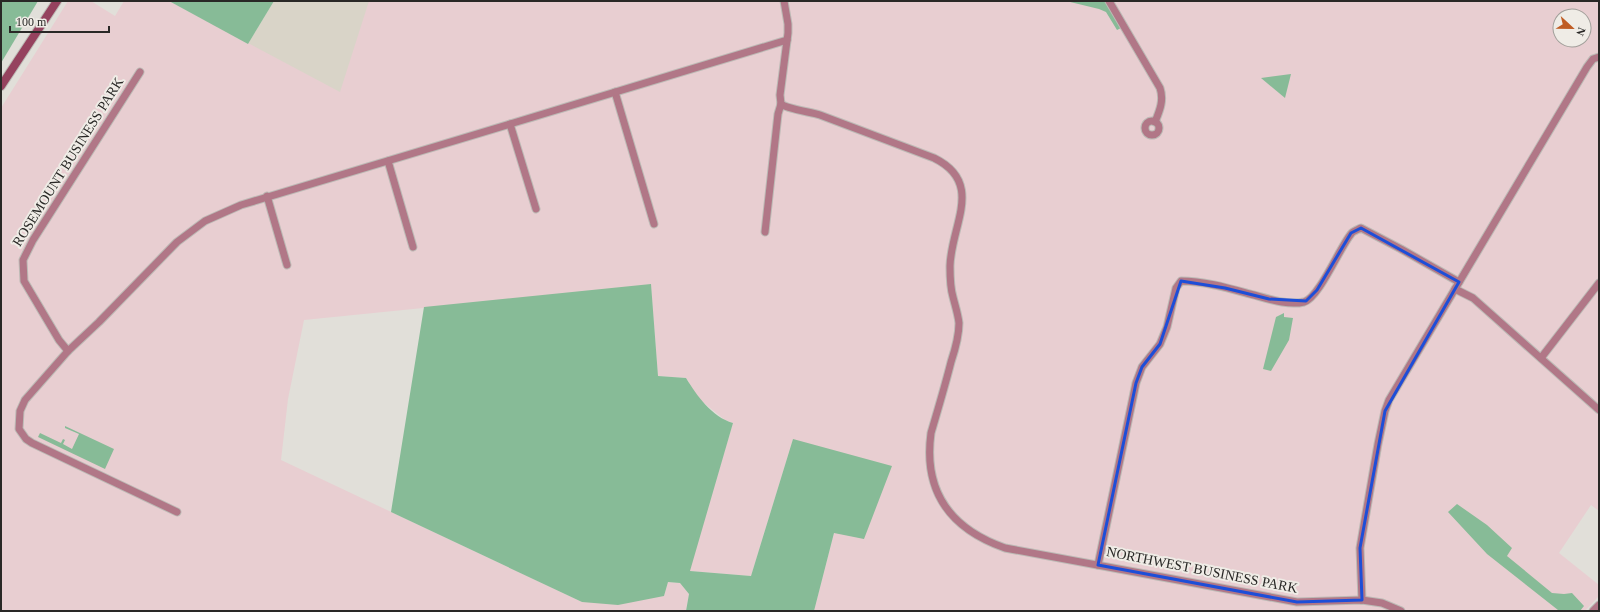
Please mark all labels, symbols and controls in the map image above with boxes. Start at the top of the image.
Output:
scale bar [10,8,109,34]
north arrow [1552,8,1592,48]
text: 100 m [16,15,47,29]
text: N [1574,26,1588,38]
street label: ROSEMOUNT BUSINESS PARK [10,75,126,249]
street label: NORTHWEST BUSINESS PARK [1105,544,1299,596]

